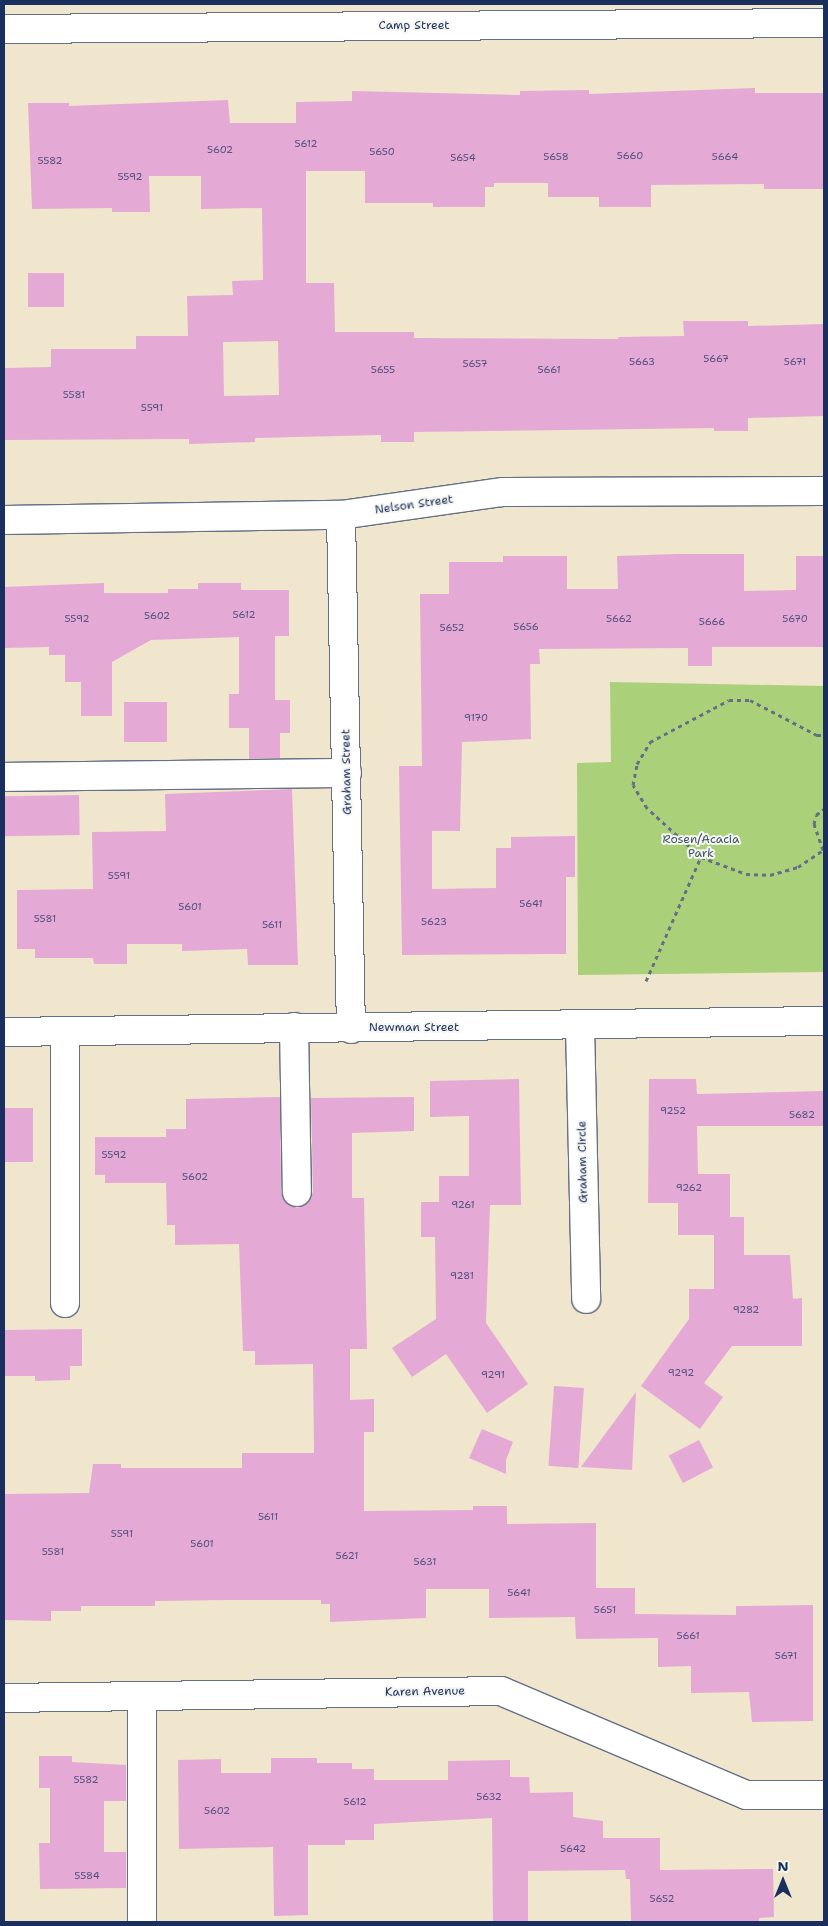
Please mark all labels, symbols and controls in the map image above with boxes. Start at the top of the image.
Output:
street label: Camp Street [378,19,450,33]
house number: 5612 [295,138,317,150]
house number: 5602 [207,144,233,156]
house number: 5650 [369,146,395,158]
house number: 5660 [617,150,643,162]
house number: 5658 [543,151,569,163]
house number: 5664 [712,151,738,163]
house number: 5654 [450,152,476,164]
house number: 5582 [37,155,63,167]
house number: 5592 [118,171,142,183]
house number: 5667 [703,353,729,365]
house number: 5663 [629,356,655,368]
house number: 5671 [784,356,806,368]
house number: 5657 [462,358,488,370]
house number: 5655 [371,364,395,376]
house number: 5661 [537,364,561,376]
house number: 5581 [63,389,85,401]
house number: 5591 [141,402,163,414]
street label: Nelson Street [374,492,454,518]
house number: 5612 [233,609,255,621]
house number: 5602 [144,610,170,622]
house number: 5592 [65,613,89,625]
house number: 5662 [606,613,632,625]
house number: 5670 [782,613,808,625]
house number: 5666 [699,616,725,628]
house number: 5656 [513,621,539,633]
house number: 5652 [439,622,465,634]
house number: 9170 [464,712,488,724]
street label: Graham Street [339,729,355,815]
park label: Rosen/Acacia Park [662,833,740,861]
house number: 5591 [108,870,130,882]
house number: 5641 [519,898,543,910]
house number: 5601 [178,901,202,913]
house number: 5581 [34,913,56,925]
house number: 5623 [421,916,447,928]
house number: 5611 [262,919,282,931]
street label: Newman Street [369,1021,459,1035]
house number: 9252 [660,1105,686,1117]
house number: 5682 [789,1109,815,1121]
street label: Graham Circle [575,1121,591,1203]
house number: 5592 [102,1149,126,1161]
house number: 5602 [182,1171,208,1183]
house number: 9262 [676,1182,702,1194]
house number: 9261 [451,1199,475,1211]
house number: 9281 [450,1270,474,1282]
house number: 9282 [733,1304,759,1316]
house number: 9292 [668,1367,694,1379]
house number: 9291 [481,1369,505,1381]
house number: 5611 [258,1511,278,1523]
house number: 5591 [111,1528,133,1540]
house number: 5601 [190,1538,214,1550]
house number: 5581 [42,1546,64,1558]
house number: 5621 [335,1550,359,1562]
house number: 5631 [414,1556,436,1568]
house number: 5641 [507,1587,531,1599]
house number: 5651 [594,1604,616,1616]
house number: 5661 [676,1630,700,1642]
house number: 5671 [775,1650,797,1662]
street label: Karen Avenue [385,1684,465,1700]
house number: 5582 [73,1774,99,1786]
house number: 5632 [476,1791,502,1803]
house number: 5612 [344,1796,366,1808]
house number: 5602 [204,1805,230,1817]
house number: 5642 [560,1843,586,1855]
north arrow [758,1856,808,1906]
text: N [777,1857,789,1875]
house number: 5584 [74,1870,100,1882]
house number: 5652 [649,1893,675,1905]

